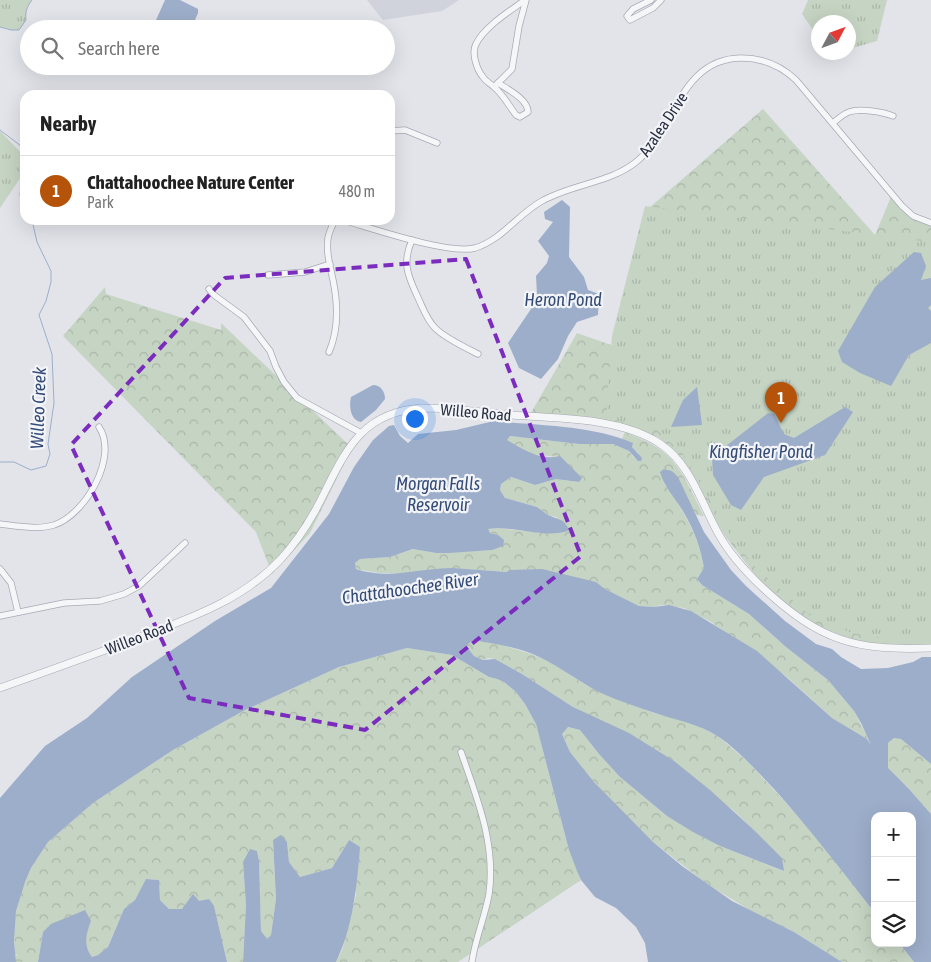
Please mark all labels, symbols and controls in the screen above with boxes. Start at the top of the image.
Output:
north arrow [811,15,856,60]
search box [20,20,395,75]
icon: search [38,34,66,62]
text: Search here [78,37,160,59]
street label: Azalea Drive [635,89,691,159]
text: Nearby [40,111,96,135]
text: Chattahoochee Nature Center [87,171,294,193]
text: 1 [52,182,60,200]
text: 480 m [339,182,375,200]
text: Park [87,193,114,211]
water label: Heron Pond [524,289,602,310]
water label: Willeo Creek [26,366,50,449]
pin: 1 [765,382,797,423]
street label: Willeo Road [440,400,512,424]
your location [402,406,428,432]
water label: Kingfisher Pond [709,441,813,462]
water label: Morgan Falls Reservoir [396,473,480,515]
water label: Chattahoochee River [341,568,480,608]
street label: Willeo Road [103,616,175,658]
map controls [871,812,916,947]
button: + [871,812,916,857]
button: − [871,857,916,902]
button: layers [871,902,916,947]

